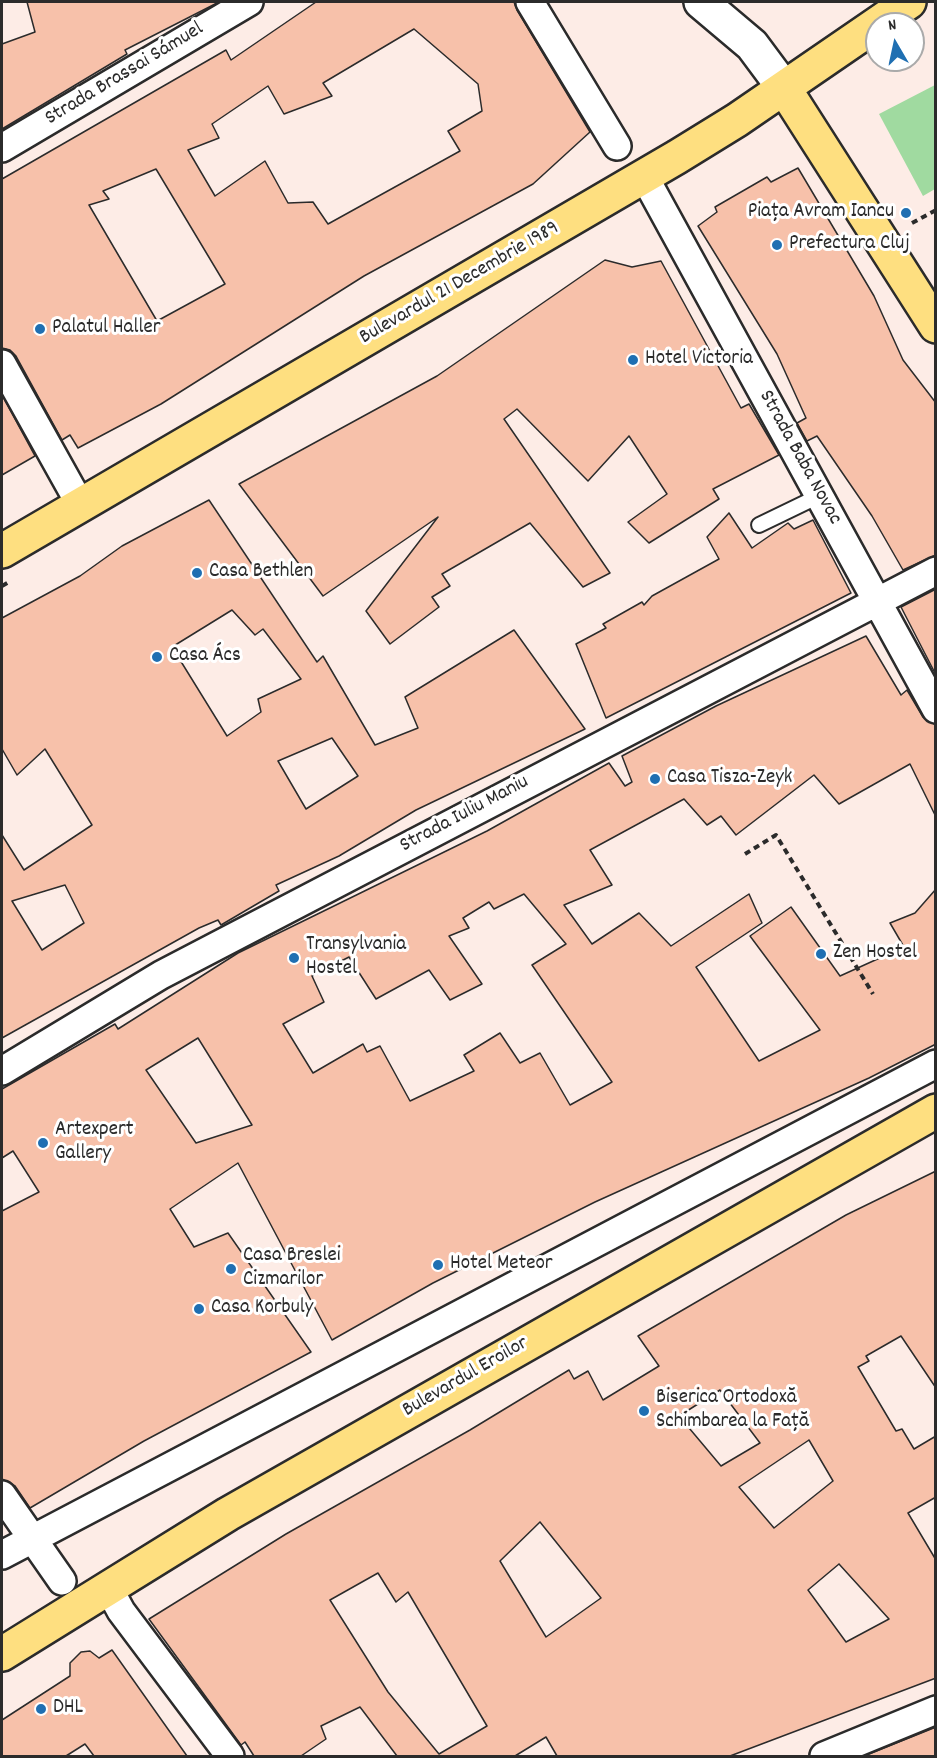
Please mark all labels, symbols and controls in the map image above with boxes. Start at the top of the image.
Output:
north arrow [865,12,925,72]
text: N [887,14,898,38]
street label: Strada Brassai Sámuel [41,18,209,132]
place label: Piața Avram Iancu [748,200,894,226]
marker: Piața Avram Iancu [899,206,913,220]
street label: Bulevardul 21 Decembrie 1989 [356,217,564,351]
place label: Prefectura Cluj [789,232,910,258]
marker: Prefectura Cluj [770,238,784,252]
place label: Palatul Haller [52,316,160,342]
marker: Palatul Haller [33,322,47,336]
place label: Hotel Victoria [645,347,753,373]
marker: Hotel Victoria [626,353,640,367]
street label: Strada Baba Novac [752,387,846,529]
place label: Casa Bethlen [209,560,313,586]
marker: Casa Bethlen [190,566,204,580]
place label: Casa Ács [169,644,241,670]
marker: Casa Ács [150,650,164,664]
place label: Casa Tisza-Zeyk [667,766,792,792]
street label: Strada Iuliu Maniu [396,771,534,859]
marker: Casa Tisza-Zeyk [648,772,662,786]
place label: Transylvania Hostel [306,933,406,983]
place label: Zen Hostel [833,941,917,967]
marker: Zen Hostel [814,947,828,961]
marker: Transylvania Hostel [287,951,301,965]
place label: Artexpert Gallery [55,1118,133,1168]
marker: Artexpert Gallery [36,1136,50,1150]
place label: Casa Breslei Cizmarilor [243,1244,341,1294]
place label: Hotel Meteor [450,1252,553,1278]
marker: Hotel Meteor [431,1258,445,1272]
marker: Casa Breslei Cizmarilor [224,1262,238,1276]
place label: Casa Korbuly [211,1296,313,1322]
marker: Casa Korbuly [192,1302,206,1316]
street label: Bulevardul Eroilor [399,1332,533,1424]
place label: Biserica Ortodoxă Schimbarea la Față [656,1386,809,1436]
marker: Biserica Ortodoxă Schimbarea la Față [637,1404,651,1418]
place label: DHL [53,1696,83,1722]
marker: DHL [34,1702,48,1716]

